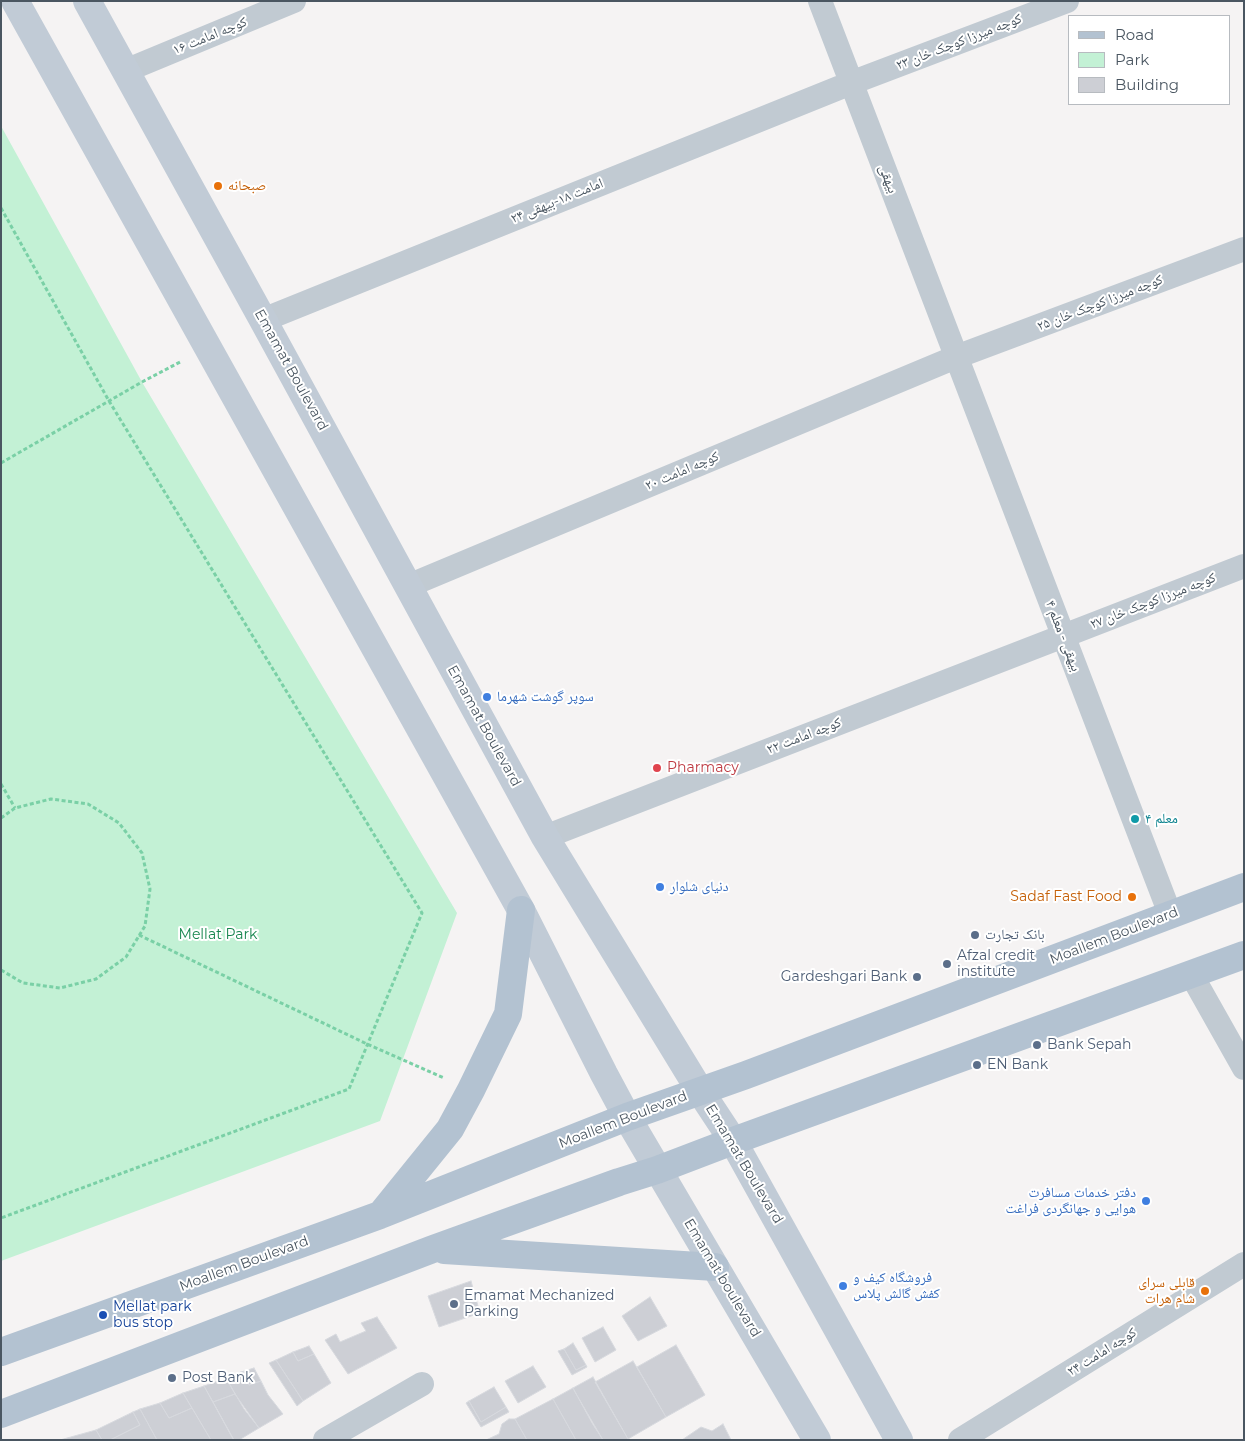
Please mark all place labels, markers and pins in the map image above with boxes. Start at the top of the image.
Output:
place label: صبحانه [228,178,266,194]
marker: صبحانه [212,180,224,192]
place label: سوپر گوشت شهرما [497,689,594,705]
marker: سوپر گوشت شهرما [481,691,493,703]
place label: Pharmacy [667,760,739,776]
marker: Pharmacy [651,762,663,774]
place label: معلم ۴ [1145,811,1178,827]
marker: معلم ۴ [1129,813,1141,825]
place label: دنیای شلوار [670,879,728,895]
marker: دنیای شلوار [654,881,666,893]
place label: Sadaf Fast Food [1010,889,1122,905]
marker: Sadaf Fast Food [1126,891,1138,903]
place label: بانک تجارت [985,927,1045,943]
marker: بانک تجارت [969,929,981,941]
place label: Afzal credit institute [957,948,1035,980]
marker: Afzal credit institute [941,958,953,970]
place label: Gardeshgari Bank [781,969,907,985]
marker: Gardeshgari Bank [911,971,923,983]
place label: Bank Sepah [1047,1037,1132,1053]
marker: Bank Sepah [1031,1039,1043,1051]
place label: EN Bank [987,1057,1048,1073]
marker: EN Bank [971,1059,983,1071]
place label: دفتر خدمات مسافرت هوایی و جهانگردی فراغت [1005,1185,1136,1218]
marker: دفتر خدمات مسافرت هوایی و جهانگردی فراغت [1140,1195,1152,1207]
place label: فروشگاه کیف و کفش گالش پلاس [853,1270,940,1302]
place label: قابلی سرای شام هرات [1138,1275,1195,1308]
marker: فروشگاه کیف و کفش گالش پلاس [837,1280,849,1292]
marker: قابلی سرای شام هرات [1199,1285,1211,1297]
place label: Emamat Mechanized Parking [464,1288,614,1320]
marker: Emamat Mechanized Parking [448,1298,460,1310]
place label: Mellat park bus stop [113,1299,192,1331]
marker: Mellat park bus stop [97,1309,109,1321]
place label: Post Bank [182,1370,253,1386]
marker: Post Bank [166,1372,178,1384]

